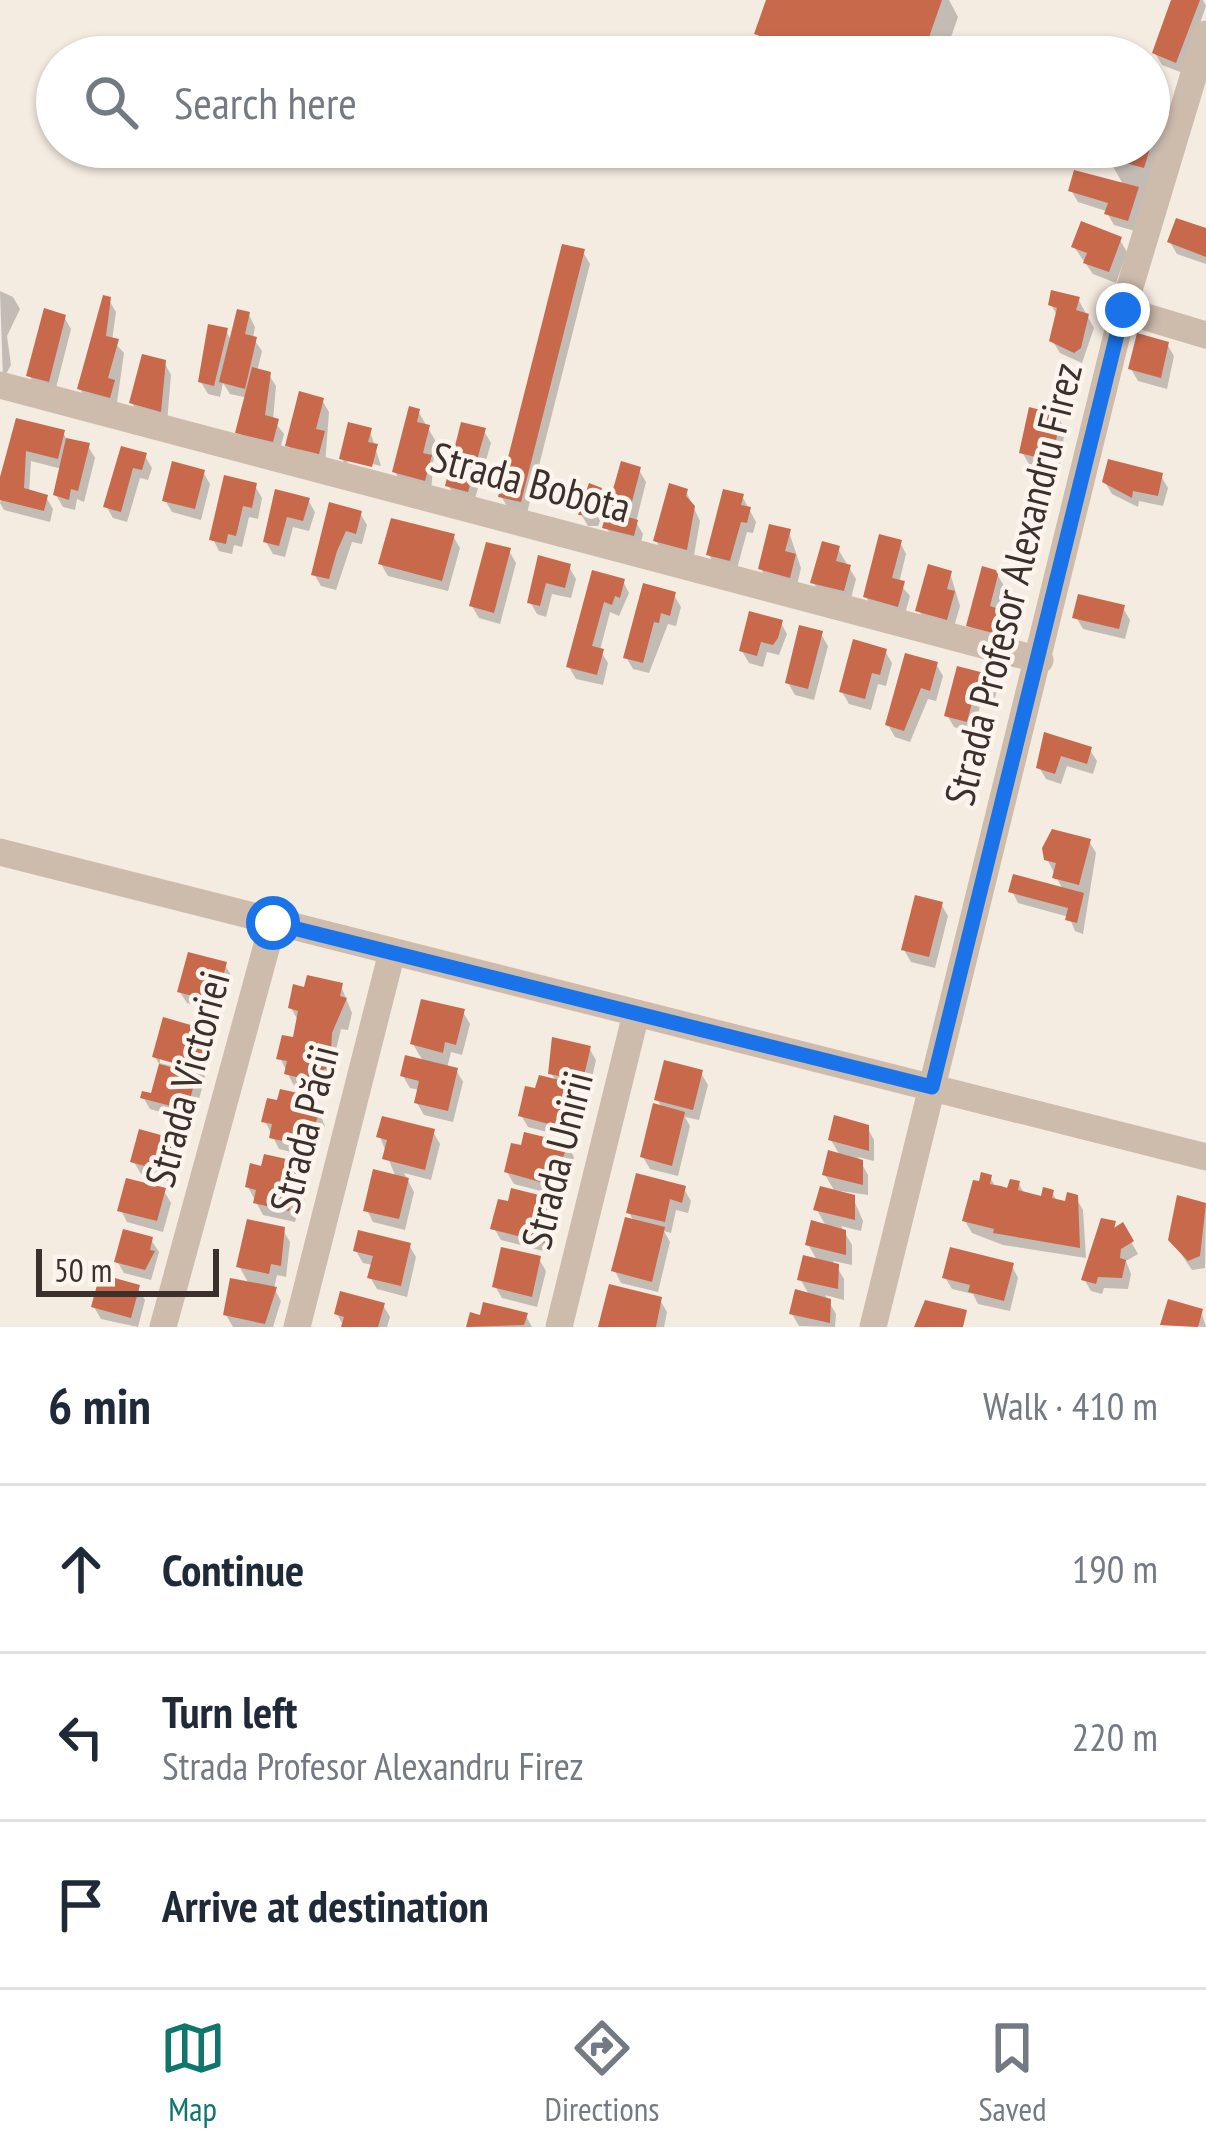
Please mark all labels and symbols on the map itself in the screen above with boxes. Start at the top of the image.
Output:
route end [1096,283,1150,337]
street label: Strada Profesor Alexandru Firez [931,357,1094,811]
street label: Strada Bobota [425,429,637,535]
route start [246,896,300,950]
street label: Strada Victoriei [131,965,242,1193]
street label: Strada Păcii [256,1039,351,1218]
street label: Strada Unirii [508,1065,605,1254]
scale bar [36,1243,219,1296]

